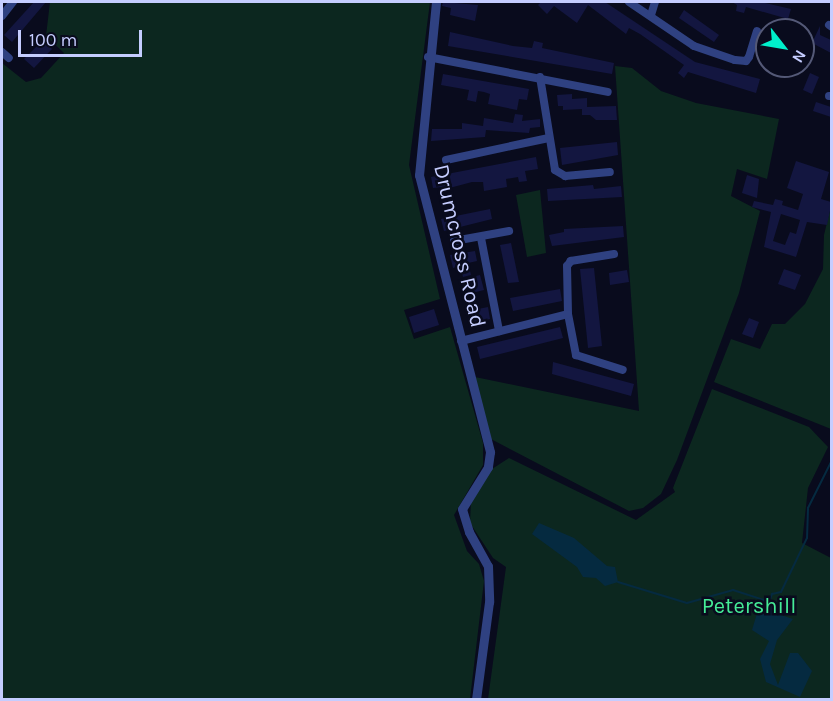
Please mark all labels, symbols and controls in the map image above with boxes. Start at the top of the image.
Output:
scale bar [21,18,146,56]
north arrow [755,18,815,78]
text: 100 m [29,29,77,51]
text: N [788,47,810,66]
street label: Drumcross Road [427,162,491,330]
park label: Petershill [702,594,796,620]

